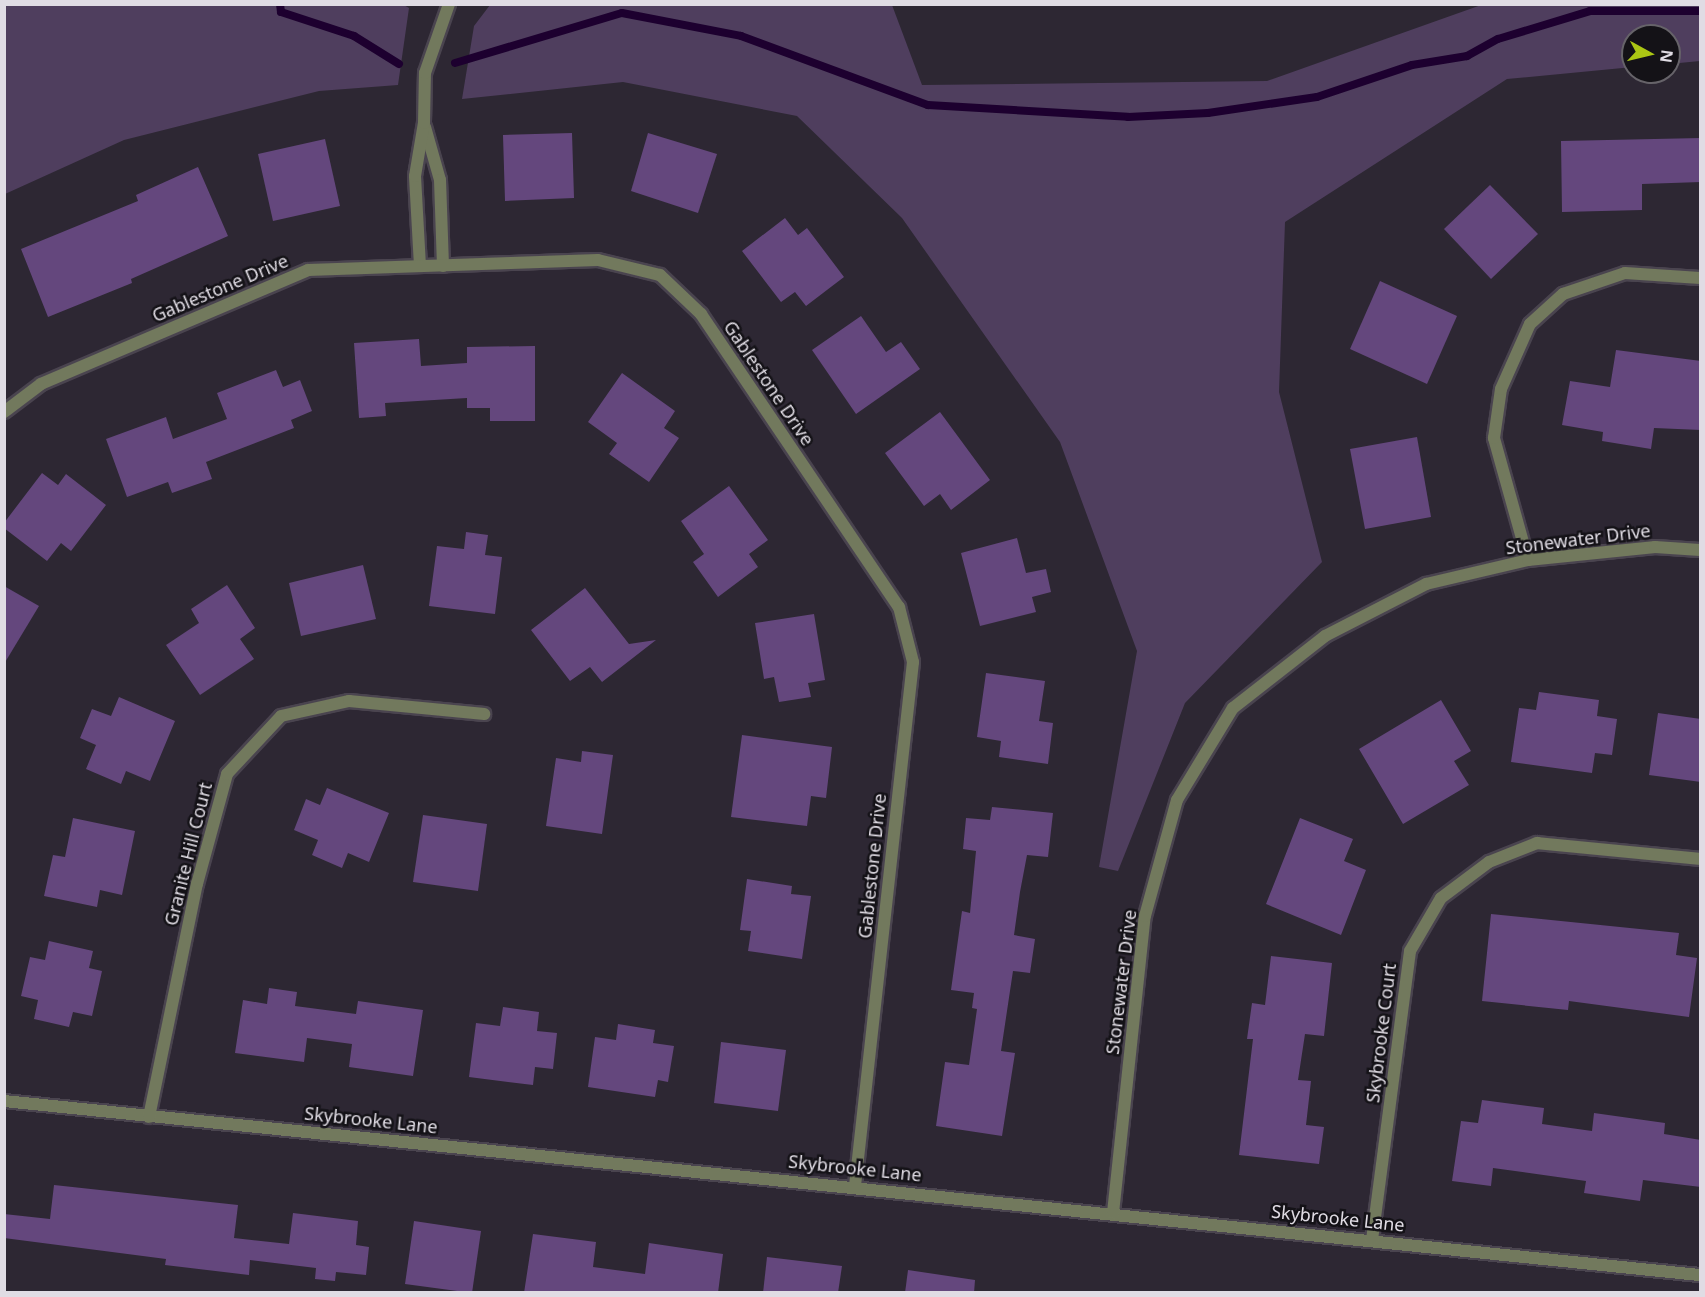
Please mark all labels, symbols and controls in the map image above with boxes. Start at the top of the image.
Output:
north arrow [1621,24,1681,84]
text: N [1655,48,1679,64]
street label: Gablestone Drive [149,250,291,326]
street label: Gablestone Drive [719,317,819,449]
street label: Stonewater Drive [1504,519,1652,559]
street label: Granite Hill Court [160,780,216,928]
street label: Gablestone Drive [854,792,890,940]
street label: Stonewater Drive [1101,908,1141,1056]
street label: Skybrooke Court [1362,962,1400,1104]
street label: Skybrooke Lane [303,1102,439,1138]
street label: Skybrooke Lane [787,1150,923,1186]
street label: Skybrooke Lane [1270,1200,1406,1236]

